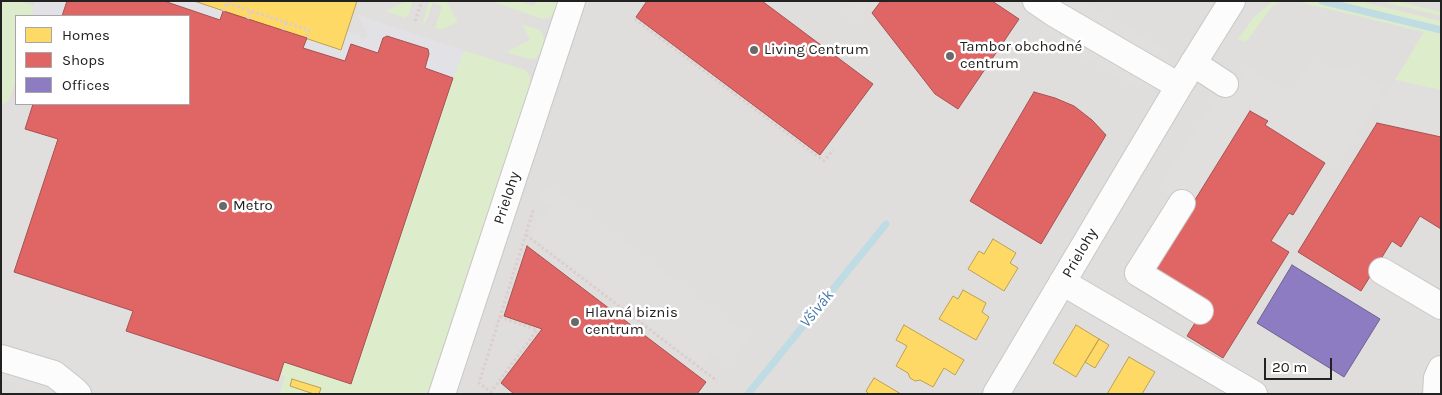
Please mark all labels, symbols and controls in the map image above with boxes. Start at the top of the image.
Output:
legend [15,15,190,105]
text: Homes [62,26,110,44]
place label: Tambor obchodné centrum [960,38,1082,73]
place label: Living Centrum [764,41,869,59]
marker: Living Centrum [748,44,760,56]
marker: Tambor obchodné centrum [944,50,956,62]
text: Shops [62,51,105,69]
text: Offices [62,76,110,94]
street label: Prielohy [490,169,524,227]
place label: Metro [233,197,273,215]
marker: Metro [217,200,229,212]
street label: Prielohy [1059,225,1101,281]
water label: Všivák [796,286,838,332]
place label: Hlavná biznis centrum [585,304,678,339]
marker: Hlavná biznis centrum [569,316,581,328]
scale bar [1267,348,1334,380]
text: 20 m [1272,358,1307,376]

